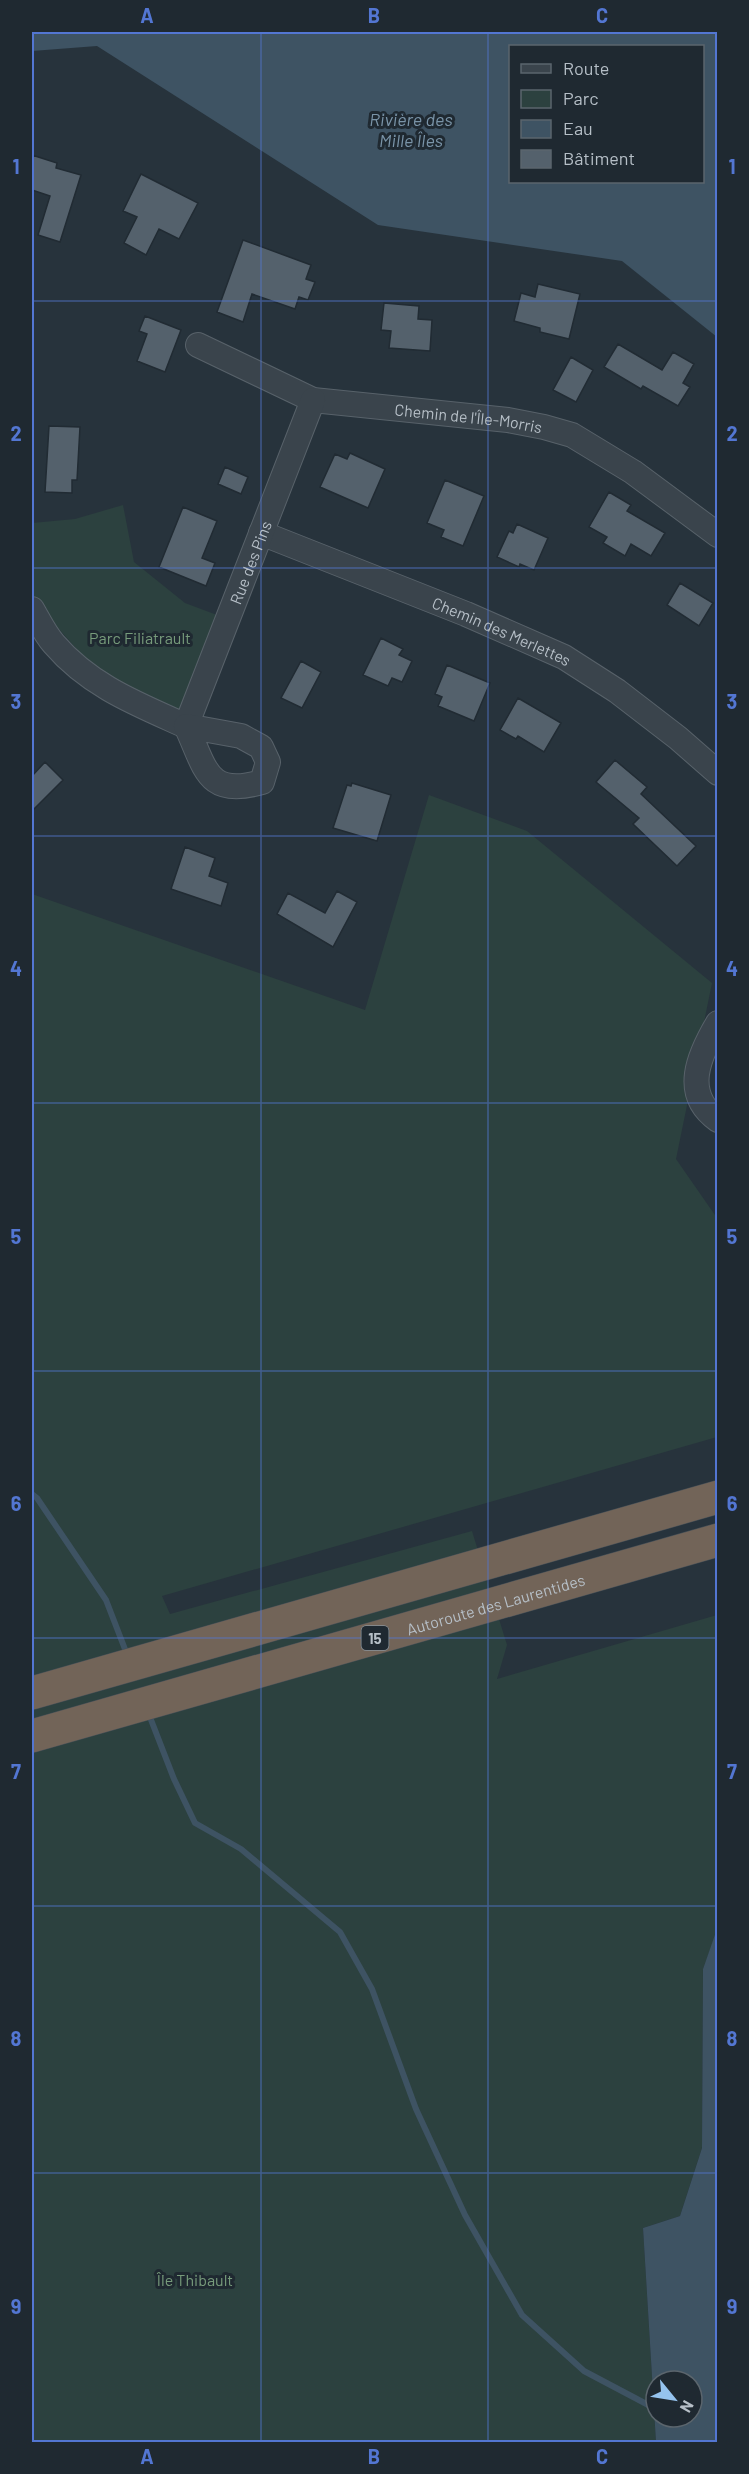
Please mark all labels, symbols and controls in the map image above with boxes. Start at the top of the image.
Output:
text: A [140,3,154,27]
text: B [368,3,380,27]
text: C [596,3,608,27]
legend [509,45,704,183]
text: Route [563,57,609,79]
text: Parc [563,87,599,109]
water label: Rivière des Mille Îles [369,108,453,151]
text: Eau [563,117,593,139]
text: Bâtiment [563,147,635,169]
text: 1 [12,154,20,178]
text: 1 [728,154,736,178]
street label: Chemin de l'Île-Morris [394,399,544,436]
text: 2 [10,421,22,445]
text: 2 [726,421,738,445]
street label: Rue des Pins [225,518,275,607]
street label: Chemin des Merlettes [430,592,575,669]
park label: Parc Filiatrault [89,628,191,647]
text: 3 [11,689,21,713]
text: 3 [727,689,737,713]
text: 4 [10,956,22,980]
text: 4 [726,956,738,980]
text: 5 [11,1224,22,1248]
text: 5 [727,1224,738,1248]
text: 6 [11,1491,22,1515]
text: 6 [727,1491,738,1515]
street label: Autoroute des Laurentides [404,1569,587,1638]
road number: 15 [362,1626,388,1650]
text: 7 [11,1759,21,1783]
text: 7 [727,1759,737,1783]
text: 8 [11,2026,22,2050]
text: 8 [727,2026,738,2050]
park label: Île Thibault [157,2270,233,2289]
text: 9 [11,2294,21,2318]
text: 9 [727,2294,737,2318]
north arrow [644,2369,704,2429]
text: N [677,2397,698,2416]
text: A [140,2444,154,2468]
text: B [368,2444,380,2468]
text: C [596,2444,608,2468]

